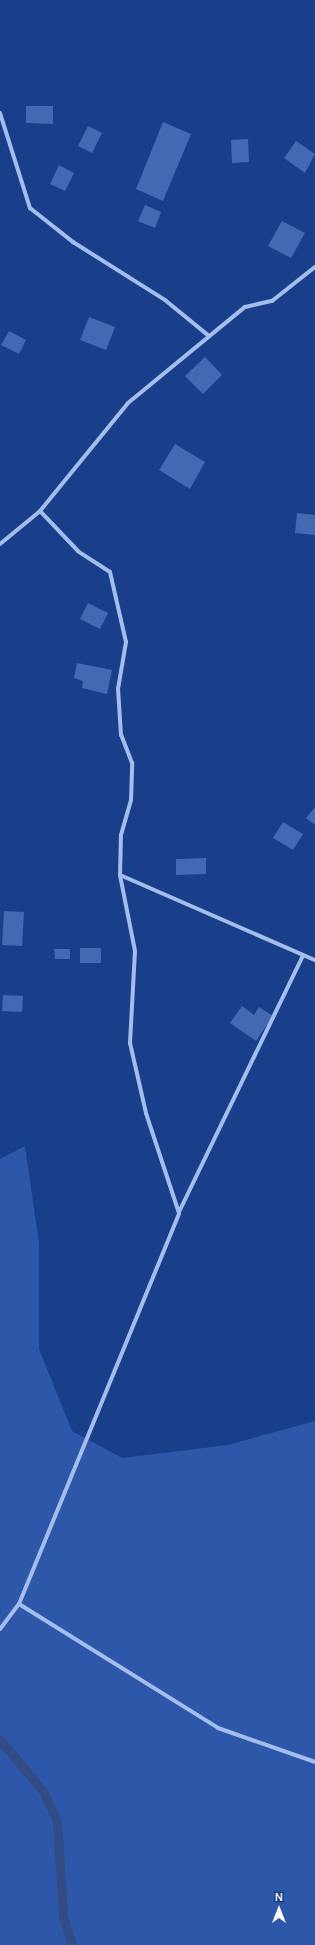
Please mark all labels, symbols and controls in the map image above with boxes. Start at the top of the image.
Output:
north arrow [259,1889,299,1929]
text: N [275,1889,283,1904]

